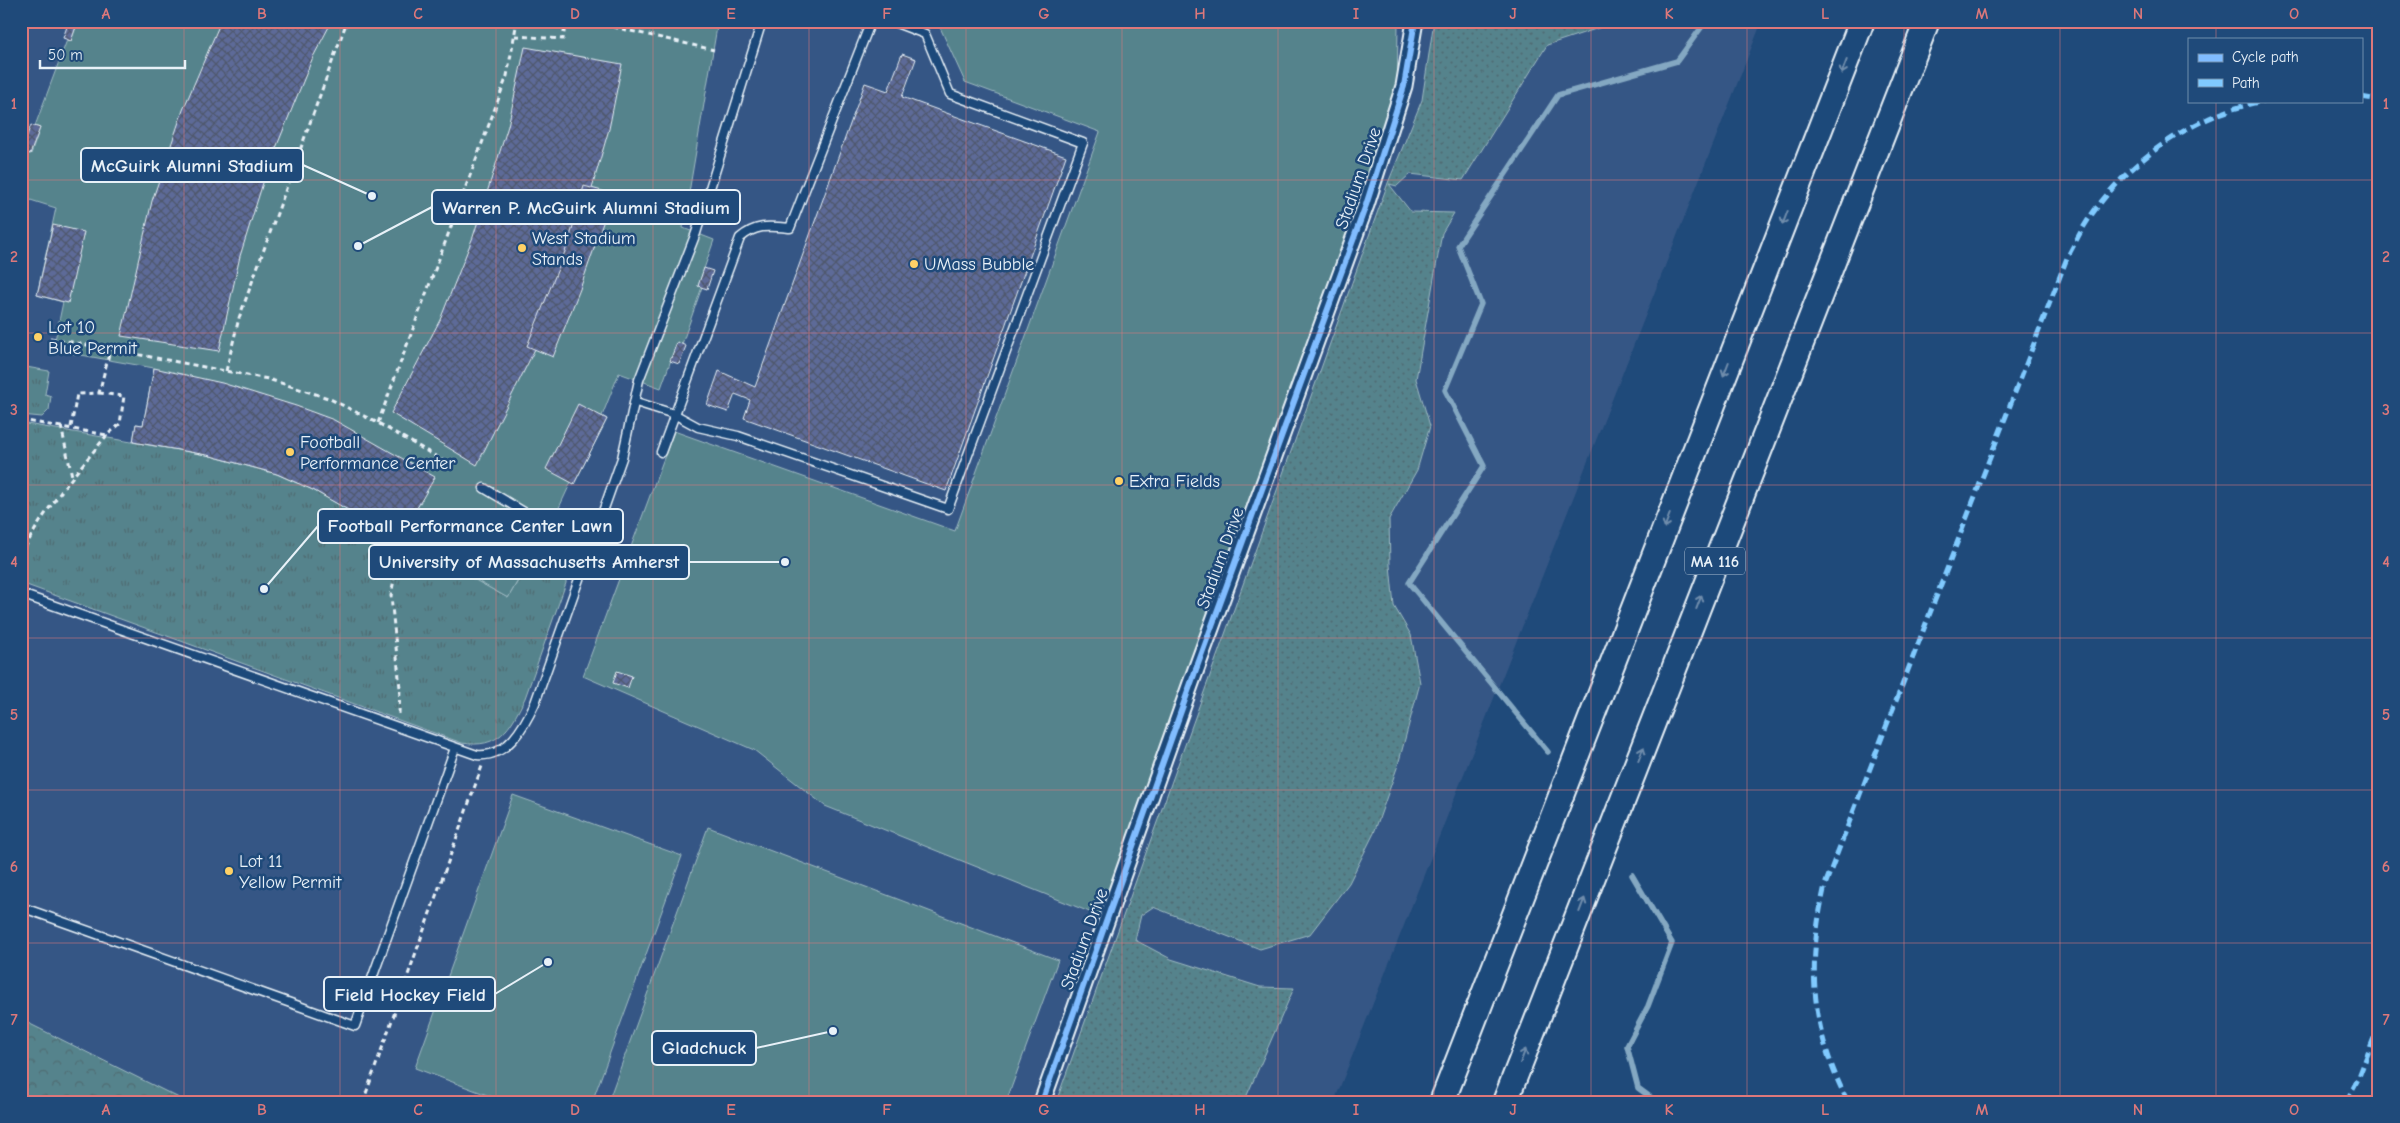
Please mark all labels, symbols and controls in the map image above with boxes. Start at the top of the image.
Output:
text: A [102,5,111,23]
text: B [257,5,267,23]
text: C [413,5,423,23]
text: D [570,5,580,23]
text: E [726,5,736,23]
text: F [882,5,892,23]
text: G [1038,5,1050,23]
text: H [1194,5,1206,23]
text: I [1353,5,1359,23]
text: J [1509,5,1517,23]
text: K [1664,5,1674,23]
text: L [1821,5,1829,23]
text: M [1976,5,1989,23]
text: N [2133,5,2143,23]
text: O [2289,5,2299,23]
scale bar [40,38,185,70]
legend [2188,38,2362,102]
text: 50 m [48,46,83,64]
text: Cycle path [2232,48,2299,66]
one-way arrow [1839,59,1848,74]
text: Path [2232,74,2260,92]
text: 1 [11,95,17,113]
text: 1 [2383,95,2389,113]
street label: Stadium Drive [1331,124,1386,232]
callout: McGuirk Alumni Stadium [81,148,303,182]
text: McGuirk Alumni Stadium [91,155,293,177]
callout: Warren P. McGuirk Alumni Stadium [432,190,740,224]
text: Warren P. McGuirk Alumni Stadium [442,197,730,219]
one-way arrow [1780,210,1789,225]
place label: West Stadium Stands [532,228,636,270]
marker: West Stadium Stands [516,242,528,254]
text: 2 [10,248,18,266]
text: 2 [2382,248,2390,266]
place label: UMass Bubble [924,254,1034,275]
marker: UMass Bubble [908,258,920,270]
place label: Lot 10 Blue Permit [48,317,138,359]
marker: Lot 10 Blue Permit [32,331,44,343]
one-way arrow [1721,361,1730,377]
text: 3 [10,401,18,419]
text: 3 [2382,401,2390,419]
place label: Football Performance Center [300,432,456,474]
marker: Football Performance Center [284,446,296,458]
place label: Extra Fields [1129,471,1220,492]
marker: Extra Fields [1113,475,1125,487]
street label: Stadium Drive [1192,505,1249,612]
callout: Football Performance Center Lawn [318,509,623,543]
one-way arrow [1662,513,1671,528]
text: Football Performance Center Lawn [327,515,613,537]
callout: University of Massachusetts Amherst [369,545,689,579]
road number: MA 116 [1685,548,1745,574]
text: University of Massachusetts Amherst [379,551,680,573]
text: 4 [10,553,18,571]
text: 4 [2382,553,2390,571]
one-way arrow [1695,595,1705,610]
text: 5 [10,706,18,724]
text: 5 [2382,706,2390,724]
one-way arrow [1638,746,1647,761]
place label: Lot 11 Yellow Permit [239,851,342,893]
text: 6 [10,858,18,876]
text: 6 [2382,858,2390,876]
marker: Lot 11 Yellow Permit [223,865,235,877]
street label: Stadium Drive [1056,886,1113,993]
one-way arrow [1578,898,1587,913]
callout: Field Hockey Field [324,977,495,1011]
text: Field Hockey Field [334,984,486,1006]
text: 7 [10,1011,18,1029]
text: 7 [2382,1011,2390,1029]
callout: Gladchuck [652,1031,756,1065]
text: Gladchuck [662,1037,747,1059]
one-way arrow [1519,1049,1528,1064]
text: A [102,1101,111,1119]
text: B [257,1101,267,1119]
text: C [413,1101,423,1119]
text: D [570,1101,580,1119]
text: E [726,1101,736,1119]
text: F [882,1101,892,1119]
text: G [1038,1101,1050,1119]
text: H [1194,1101,1206,1119]
text: I [1353,1101,1359,1119]
text: J [1509,1101,1517,1119]
text: K [1664,1101,1674,1119]
text: L [1821,1101,1829,1119]
text: M [1976,1101,1989,1119]
text: N [2133,1101,2143,1119]
text: O [2289,1101,2299,1119]

